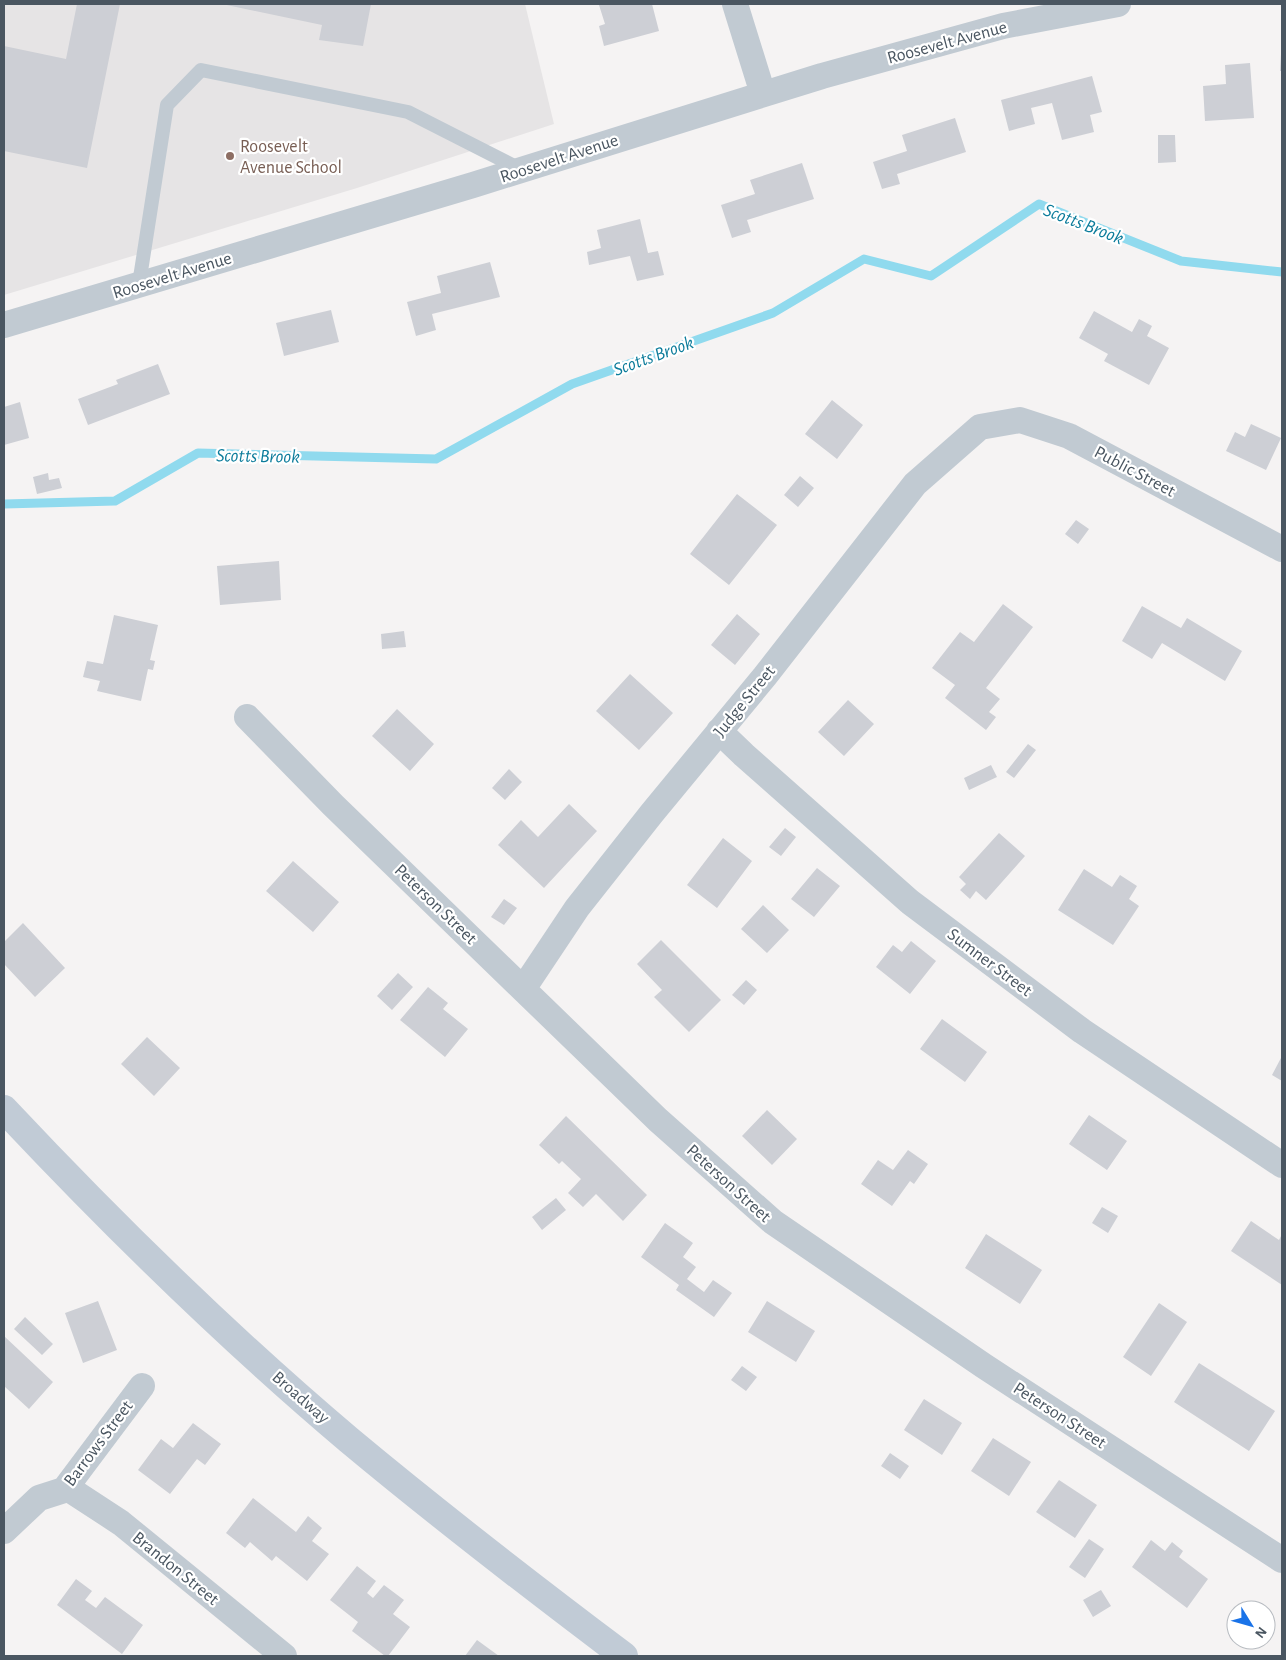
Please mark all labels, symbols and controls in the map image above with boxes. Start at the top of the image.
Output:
street label: Roosevelt Avenue [885,18,1009,68]
street label: Roosevelt Avenue [498,131,621,187]
place label: Roosevelt Avenue School [240,138,342,177]
marker: Roosevelt Avenue School [224,150,236,162]
water label: Scotts Brook [1041,201,1126,248]
street label: Roosevelt Avenue [111,249,234,303]
water label: Scotts Brook [611,333,696,380]
street label: Public Street [1091,443,1178,501]
water label: Scotts Brook [216,446,300,467]
street label: Judge Street [711,662,779,741]
street label: Peterson Street [391,861,480,948]
street label: Sumner Street [944,925,1035,1000]
street label: Peterson Street [683,1141,774,1226]
street label: Broadway [268,1368,333,1427]
street label: Peterson Street [1010,1379,1109,1453]
street label: Barrows Street [61,1397,137,1490]
street label: Brandon Street [129,1529,222,1609]
north arrow [1226,1600,1276,1650]
text: N [1252,1624,1269,1640]

